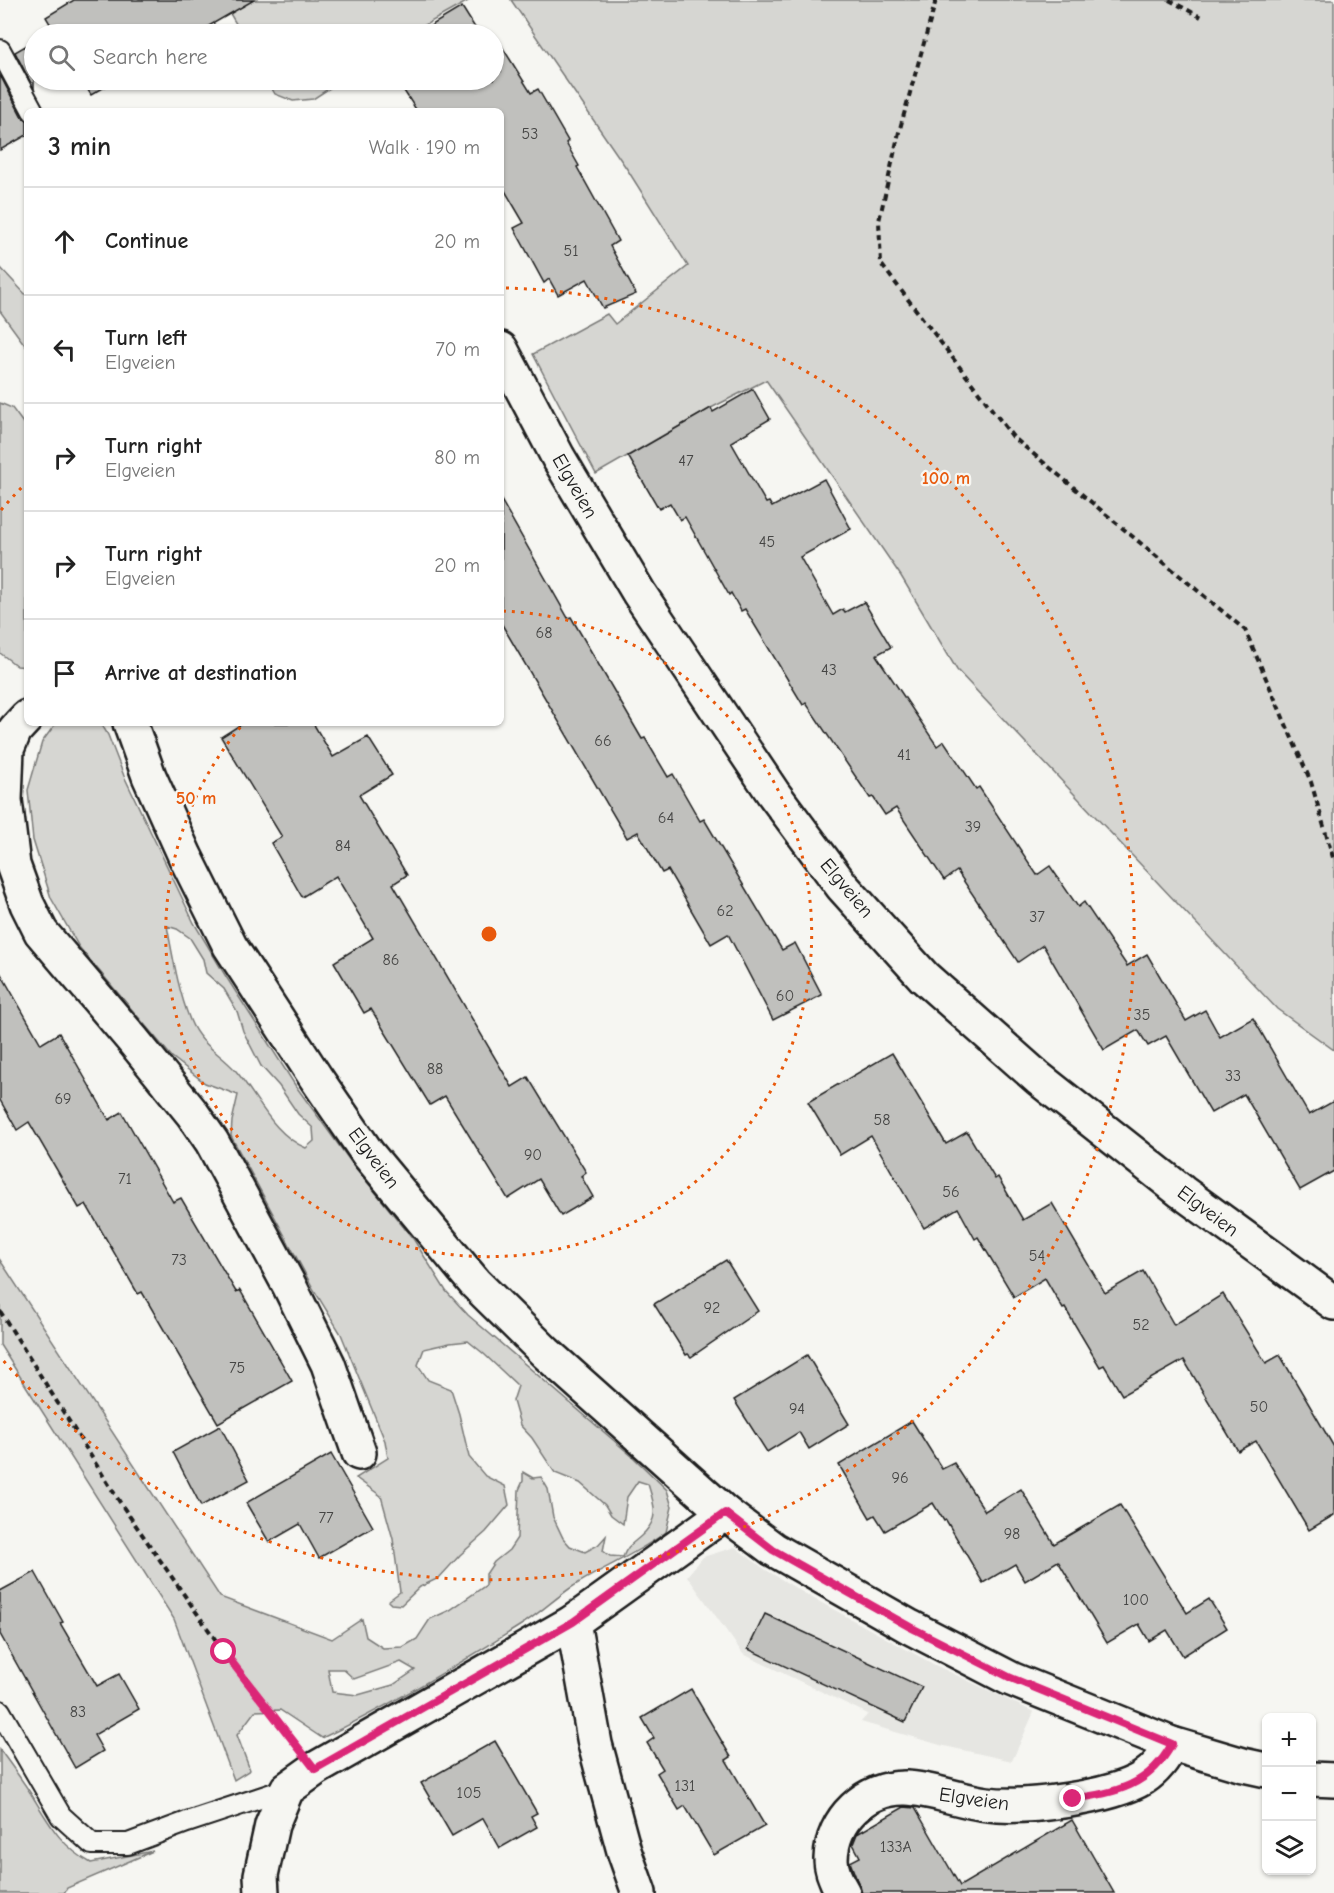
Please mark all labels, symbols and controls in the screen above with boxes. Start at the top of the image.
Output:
search box [24,24,504,90]
icon: search [45,41,78,74]
text: Search here [93,44,208,70]
house number: 53 [522,125,538,143]
text: 3 min [48,132,111,162]
text: Walk · 190 m [369,136,480,159]
icon: ahead [48,225,81,258]
text: Continue [105,228,188,254]
text: 20 m [434,230,480,253]
house number: 51 [563,242,579,260]
text: Turn left [105,325,187,351]
icon: left [48,333,81,366]
text: 70 m [435,338,480,361]
text: Elgveien [105,351,176,374]
text: Turn right [105,433,202,459]
icon: right [48,441,81,474]
text: 80 m [434,446,480,469]
street label: Elgveien [547,450,603,522]
house number: 47 [678,452,694,470]
text: Elgveien [105,459,176,482]
text: 100 m [922,468,970,489]
house number: 45 [759,533,775,551]
text: Turn right [105,541,202,567]
icon: right [48,549,81,582]
text: 20 m [434,554,480,577]
text: Elgveien [105,567,176,590]
house number: 68 [536,624,552,642]
icon: arrive [48,657,81,690]
text: Arrive at destination [105,660,297,686]
house number: 43 [821,661,837,679]
house number: 66 [594,732,612,750]
house number: 41 [897,746,911,764]
text: 50 m [176,788,216,809]
house number: 64 [658,809,674,827]
house number: 39 [965,818,981,836]
house number: 84 [335,837,351,855]
street label: Elgveien [815,854,879,922]
house number: 62 [716,902,734,920]
house number: 37 [1029,908,1045,926]
centre of rings [479,924,499,944]
house number: 86 [383,951,399,969]
house number: 60 [776,987,794,1005]
house number: 35 [1134,1006,1150,1024]
house number: 88 [427,1060,443,1078]
house number: 33 [1225,1067,1241,1085]
house number: 69 [54,1090,72,1108]
house number: 58 [874,1111,890,1129]
street label: Elgveien [344,1123,404,1193]
house number: 90 [524,1146,542,1164]
house number: 71 [118,1170,132,1188]
street label: Elgveien [1173,1181,1243,1241]
house number: 56 [942,1183,960,1201]
house number: 54 [1029,1247,1045,1265]
house number: 73 [171,1251,187,1269]
house number: 92 [704,1299,720,1317]
house number: 52 [1132,1316,1150,1334]
house number: 75 [229,1359,245,1377]
house number: 50 [1250,1398,1268,1416]
house number: 94 [789,1400,805,1418]
house number: 96 [891,1469,909,1487]
house number: 77 [318,1509,334,1527]
house number: 98 [1004,1525,1020,1543]
house number: 100 [1123,1591,1149,1609]
route start [210,1638,236,1664]
house number: 83 [70,1703,86,1721]
map controls [1262,1713,1316,1875]
button: + [1262,1713,1316,1767]
button: − [1262,1767,1316,1821]
house number: 131 [675,1777,695,1795]
street label: Elgveien [937,1783,1011,1815]
house number: 105 [457,1784,481,1802]
route end [1059,1785,1085,1811]
button: layers [1262,1821,1316,1875]
house number: 133A [880,1838,912,1856]

